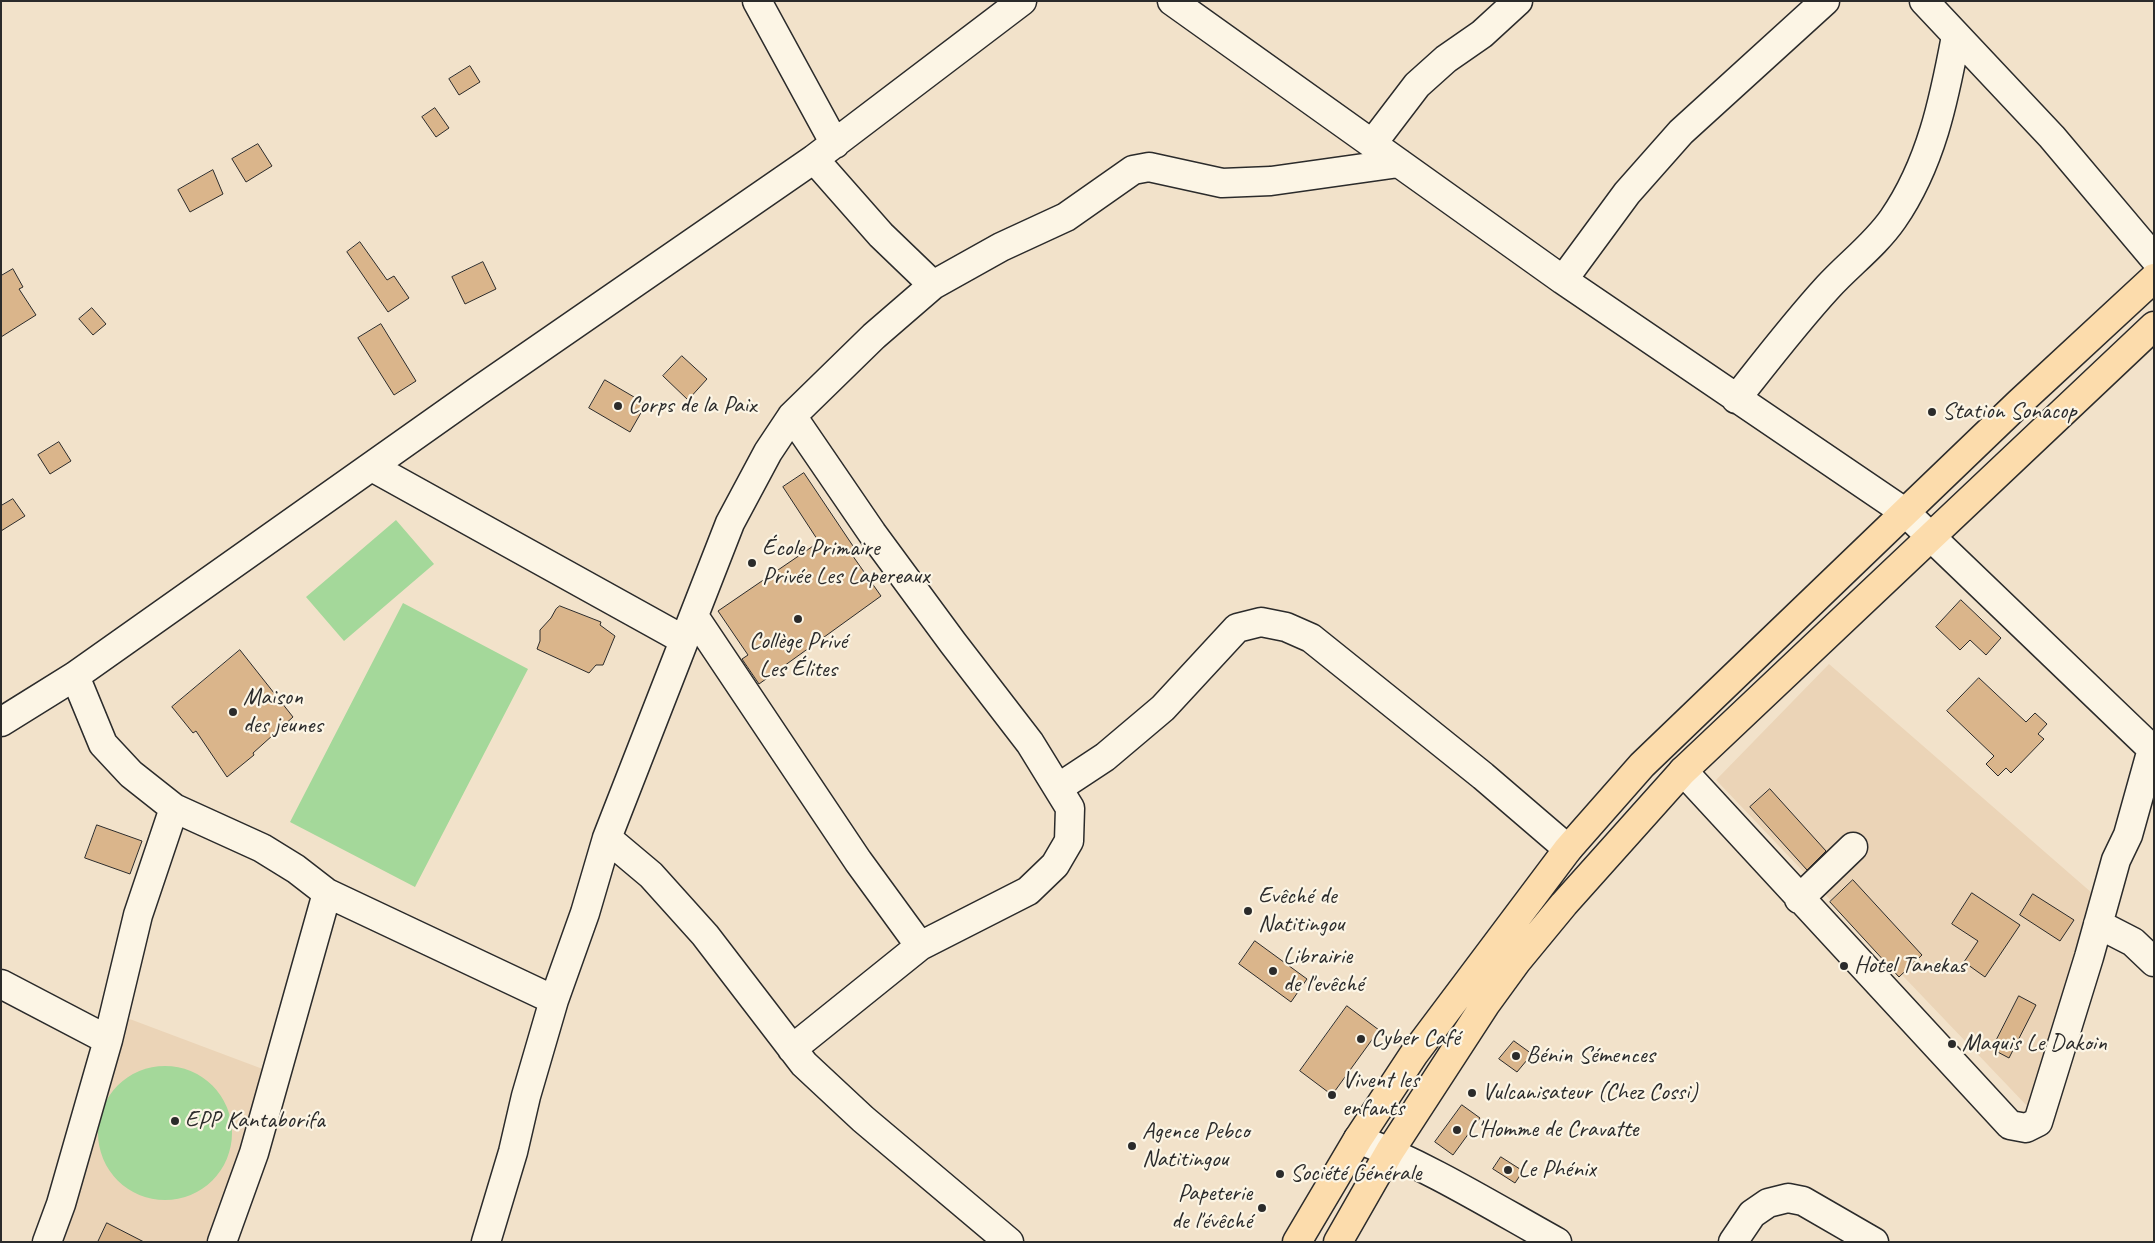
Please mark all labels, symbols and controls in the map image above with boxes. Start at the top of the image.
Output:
place label: Corps de la Paix [628,392,756,420]
place label: Station Sonacop [1942,398,2076,426]
marker: Corps de la Paix [612,400,624,412]
marker: Station Sonacop [1926,406,1938,418]
place label: École Primaire Privée Les Lapereaux [762,535,929,591]
marker: École Primaire Privée Les Lapereaux [746,557,758,569]
marker: Collège Privé Les Élites [792,613,804,625]
place label: Collège Privé Les Élites [749,628,847,684]
place label: Maison des jeunes [243,684,323,740]
marker: Maison des jeunes [227,706,239,718]
place label: Evêché de Natitingou [1258,883,1344,939]
marker: Evêché de Natitingou [1242,905,1254,917]
place label: Librairie de l'evêché [1283,943,1364,999]
place label: Hotel Tanekas [1854,952,1966,980]
marker: Hotel Tanekas [1838,960,1850,972]
marker: Librairie de l'evêché [1267,965,1279,977]
place label: Cyber Café [1371,1025,1460,1053]
place label: Maquis Le Dakoin [1962,1030,2107,1058]
marker: Cyber Café [1355,1033,1367,1045]
marker: Maquis Le Dakoin [1946,1038,1958,1050]
place label: Bénin Sémences [1526,1042,1655,1070]
marker: Bénin Sémences [1510,1050,1522,1062]
place label: Vivent les enfants [1342,1067,1419,1123]
place label: Vulcanisateur (Chez Cossi) [1482,1079,1697,1107]
marker: Vulcanisateur (Chez Cossi) [1466,1087,1478,1099]
marker: Vivent les enfants [1326,1089,1338,1101]
place label: EPP Kantaborifa [185,1107,325,1135]
marker: EPP Kantaborifa [169,1115,181,1127]
place label: L'Homme de Cravatte [1467,1116,1638,1144]
place label: Agence Pebco Natitingou [1142,1118,1250,1174]
marker: L'Homme de Cravatte [1451,1124,1463,1136]
marker: Agence Pebco Natitingou [1126,1140,1138,1152]
place label: Le Phénix [1518,1156,1596,1184]
place label: Société Générale [1290,1160,1421,1188]
marker: Le Phénix [1502,1164,1514,1176]
marker: Société Générale [1274,1168,1286,1180]
place label: Papeterie de l'évêché [1171,1180,1252,1236]
marker: Papeterie de l'évêché [1256,1202,1268,1214]

